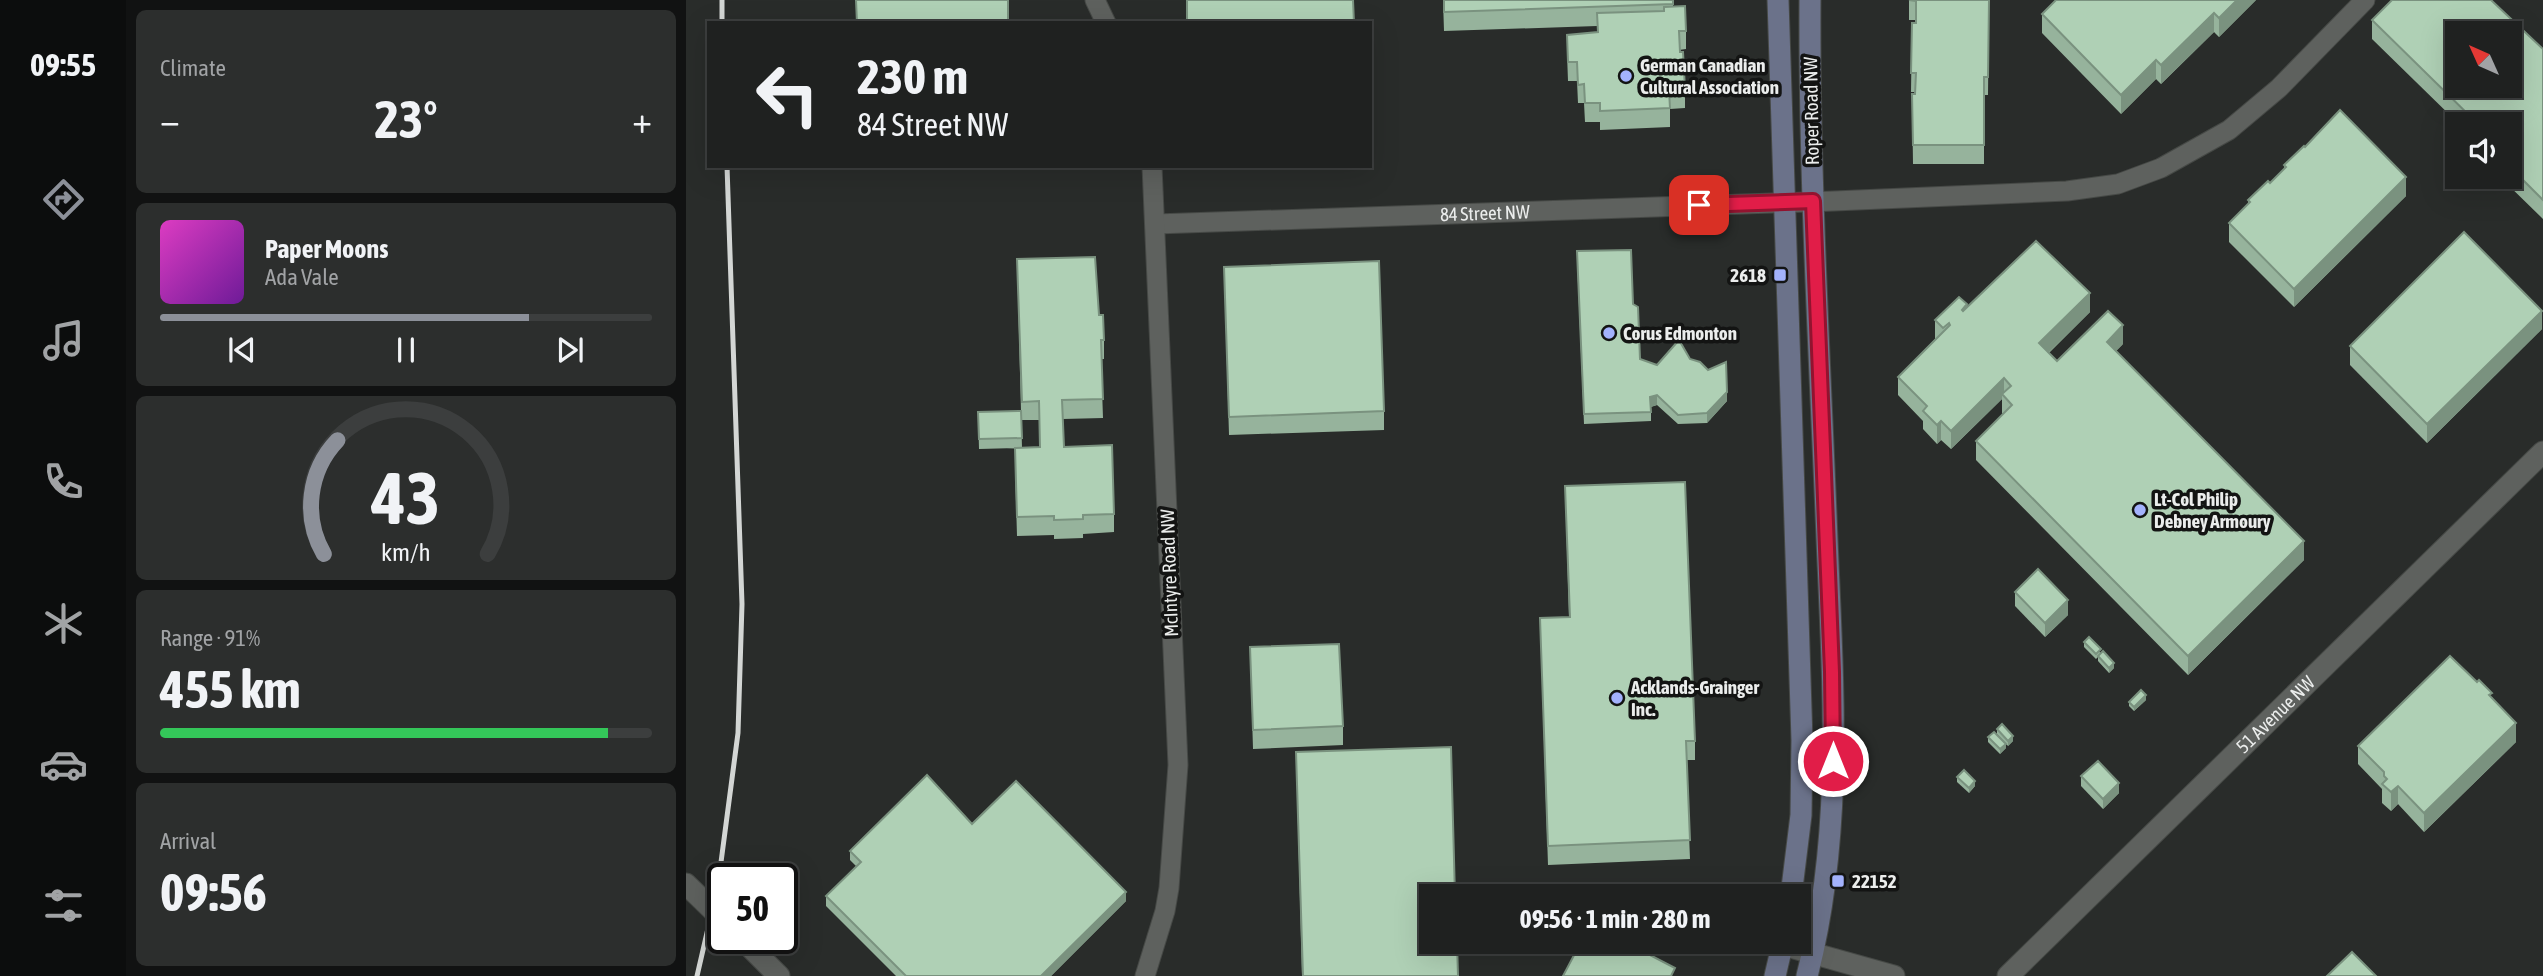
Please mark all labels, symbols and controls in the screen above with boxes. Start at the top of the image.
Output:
north arrow [2445,21,2522,98]
map controls [2445,21,2522,189]
text: 09:55 [30,46,96,83]
text: 230 m [857,48,968,104]
icon: left [742,49,833,140]
place label: German Canadian Cultural Association [1640,54,1779,98]
text: Climate [160,55,226,81]
street label: Roper Road NW [1799,57,1823,165]
marker: German Canadian Cultural Association [1618,68,1634,84]
text: 23° [374,89,438,149]
text: − [160,98,180,141]
text: + [632,98,652,141]
text: 84 Street NW [857,106,1008,143]
button: sound [2445,112,2522,189]
icon: directions [39,175,88,224]
pin [1669,175,1729,235]
icon: arrive [1680,186,1718,224]
street label: 84 Street NW [1440,200,1530,225]
text: Paper Moons [265,234,388,264]
text: Ada Vale [265,264,339,290]
place label: 2618 [1730,264,1766,286]
marker: 2618 [1772,267,1788,283]
icon: music [39,316,88,365]
place label: Corus Edmonton [1623,322,1737,344]
marker: Corus Edmonton [1601,325,1617,341]
icon: previous [223,331,261,369]
icon: pause [387,331,425,369]
icon: next [551,331,589,369]
text: 43 [371,456,440,539]
icon: phone [39,457,88,506]
place label: Lt-Col Philip Debney Armoury [2154,488,2271,532]
marker: Lt-Col Philip Debney Armoury [2132,502,2148,518]
street label: McIntyre Road NW [1156,509,1182,637]
text: km/h [381,538,431,566]
icon: climate [39,599,88,648]
text: Range · 91% [160,625,260,651]
text: 455 km [160,659,301,719]
street label: 51 Avenue NW [2232,671,2319,757]
place label: Acklands-Grainger Inc. [1630,676,1759,720]
marker: Acklands-Grainger Inc. [1609,690,1625,706]
position arrow [1796,724,1870,798]
icon: car [39,740,88,789]
text: Arrival [160,828,216,854]
text: 09:56 [160,862,267,922]
speed limit sign: 50 [707,863,798,954]
place label: 22152 [1852,870,1897,892]
marker: 22152 [1830,873,1846,889]
icon: filters [39,881,88,930]
text: 09:56 · 1 min · 280 m [1520,904,1710,934]

